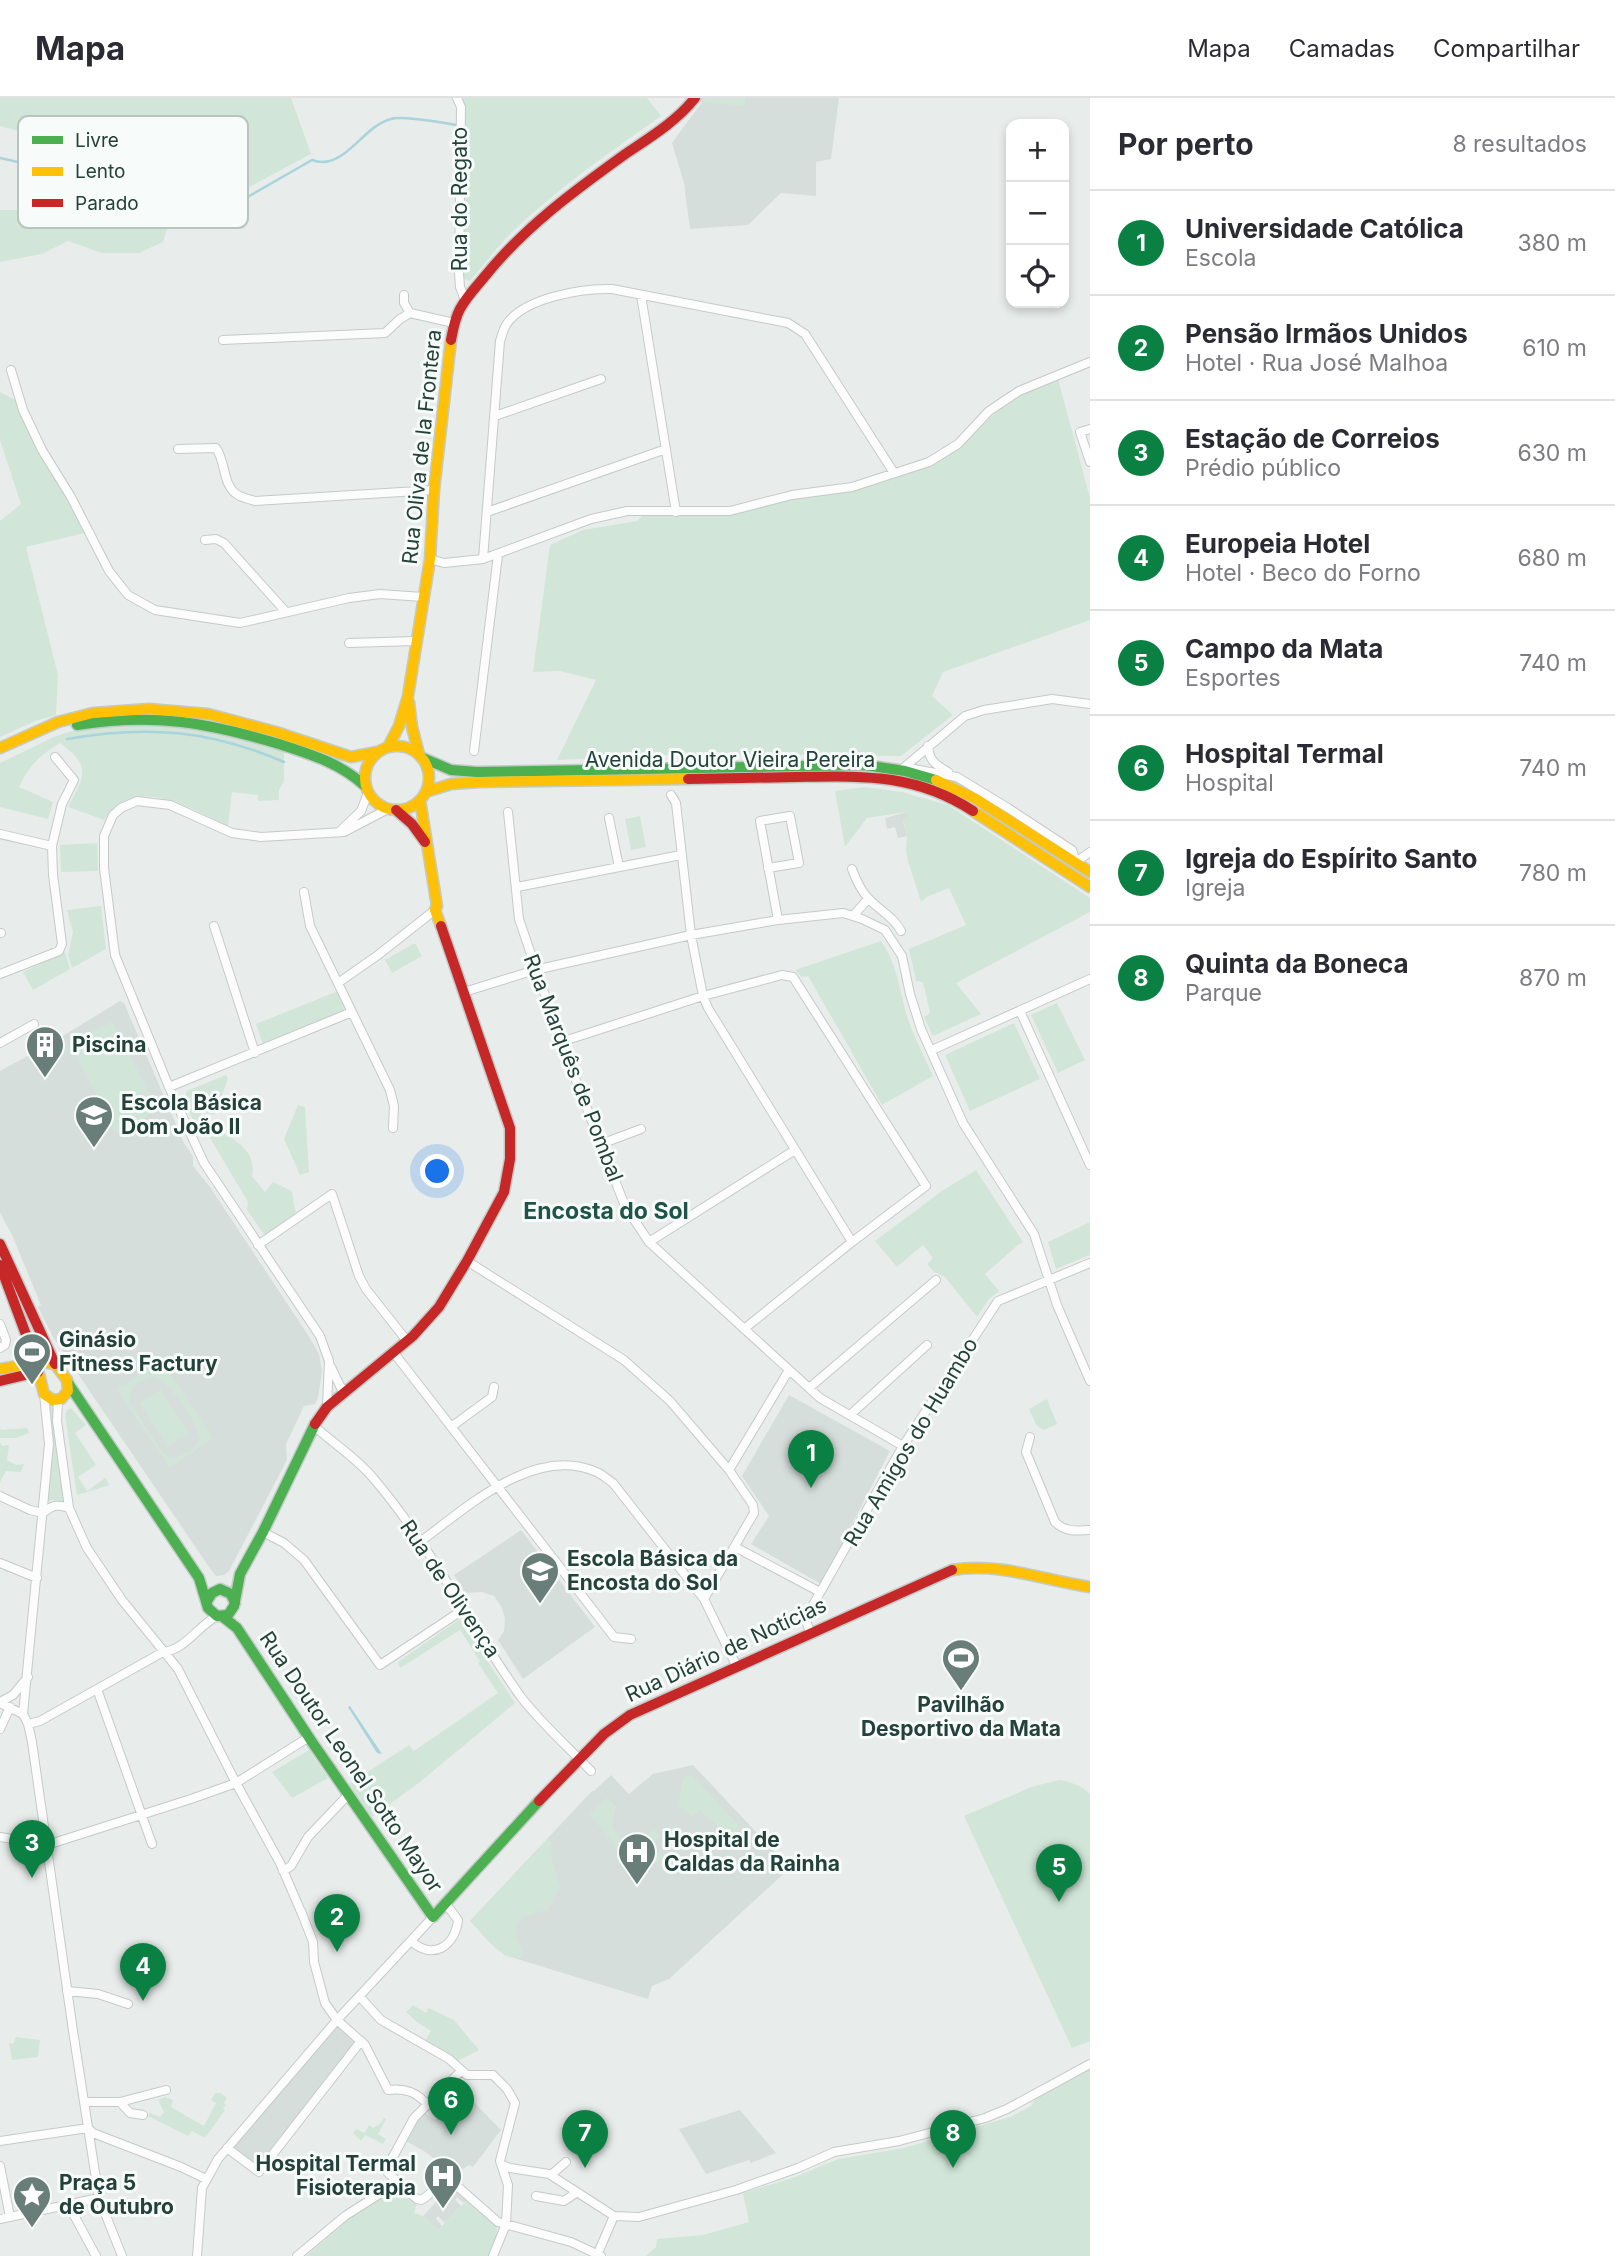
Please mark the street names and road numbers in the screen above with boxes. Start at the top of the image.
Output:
street label: Rua do Regato [447,127,472,271]
street label: Rua Oliva de la Frontera [397,328,446,566]
street label: Avenida Doutor Vieira Pereira [585,747,875,772]
street label: Rua Marquês de Pombal [518,951,628,1185]
street label: Rua Amigos do Huambo [838,1333,983,1551]
street label: Rua de Olivença [395,1515,506,1662]
street label: Rua Diário de Notícias [621,1592,830,1707]
street label: Rua Doutor Leonel Sotto Mayor [255,1627,448,1897]

